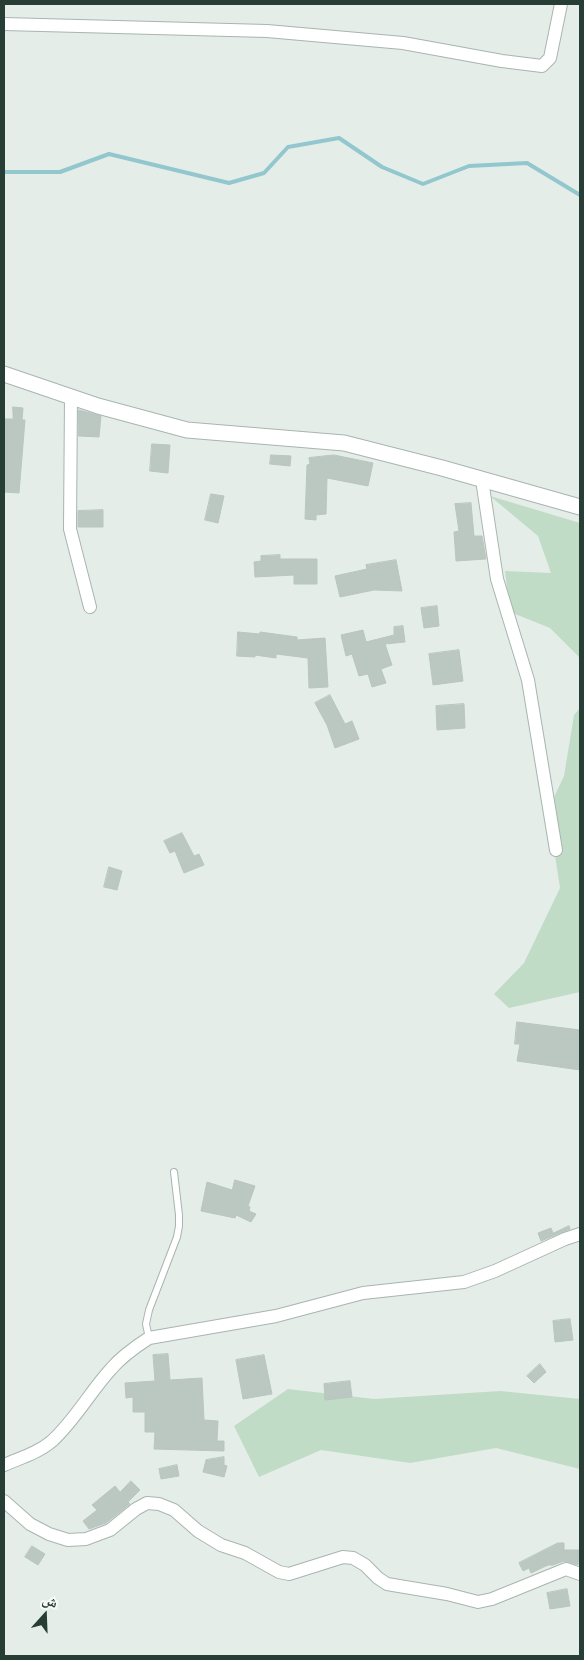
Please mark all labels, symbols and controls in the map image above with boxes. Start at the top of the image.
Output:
north arrow [20,1590,70,1640]
text: ش [40,1591,60,1611]

